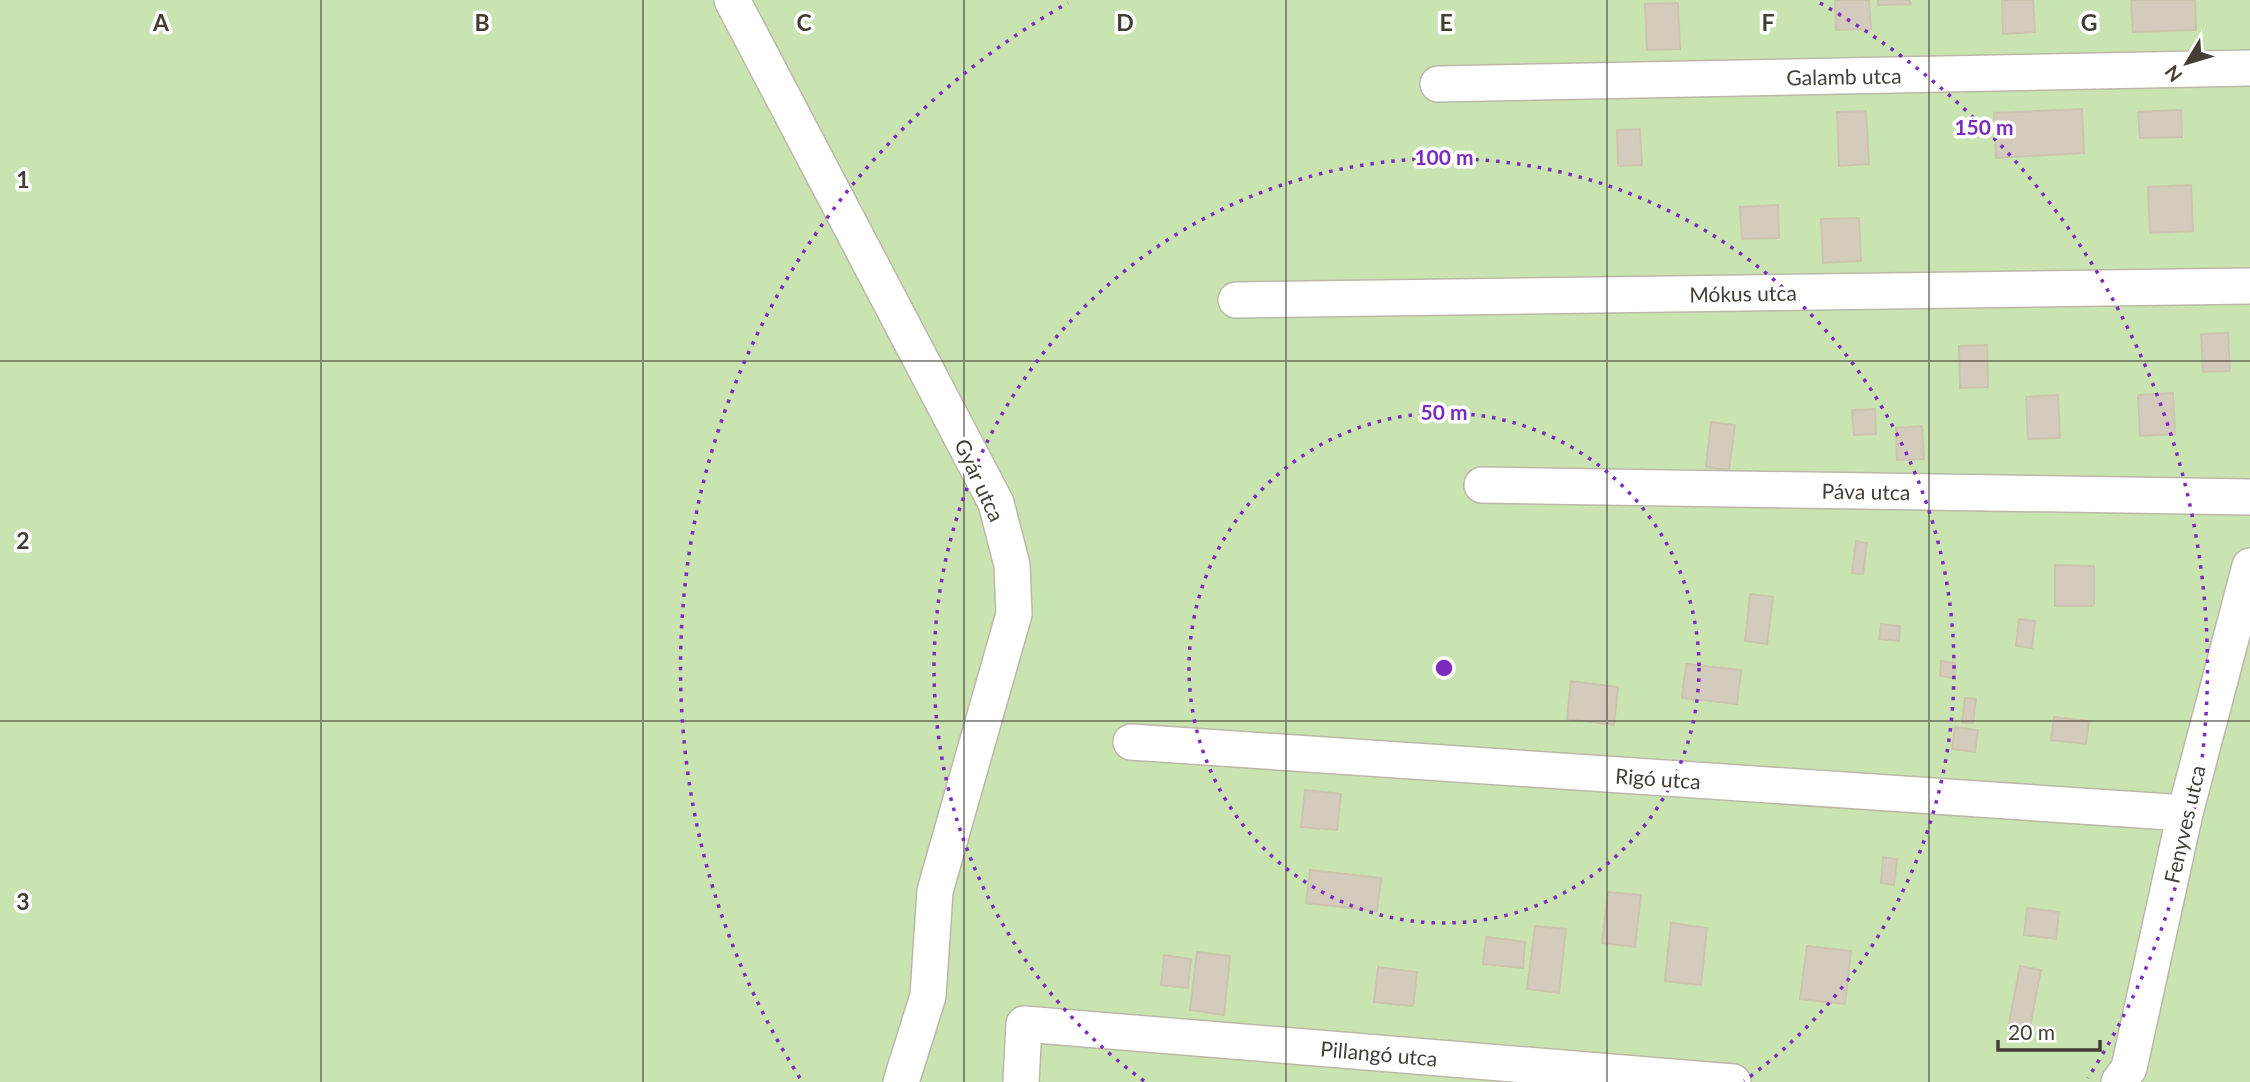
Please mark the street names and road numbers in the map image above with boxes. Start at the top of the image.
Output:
street label: Galamb utca [1786,62,1902,90]
street label: Mókus utca [1689,280,1797,306]
street label: Gyár utca [950,435,1010,525]
street label: Páva utca [1822,478,1910,504]
street label: Rigó utca [1614,763,1702,793]
street label: Fenyves utca [2158,763,2210,885]
street label: Pillangó utca [1319,1035,1439,1071]

